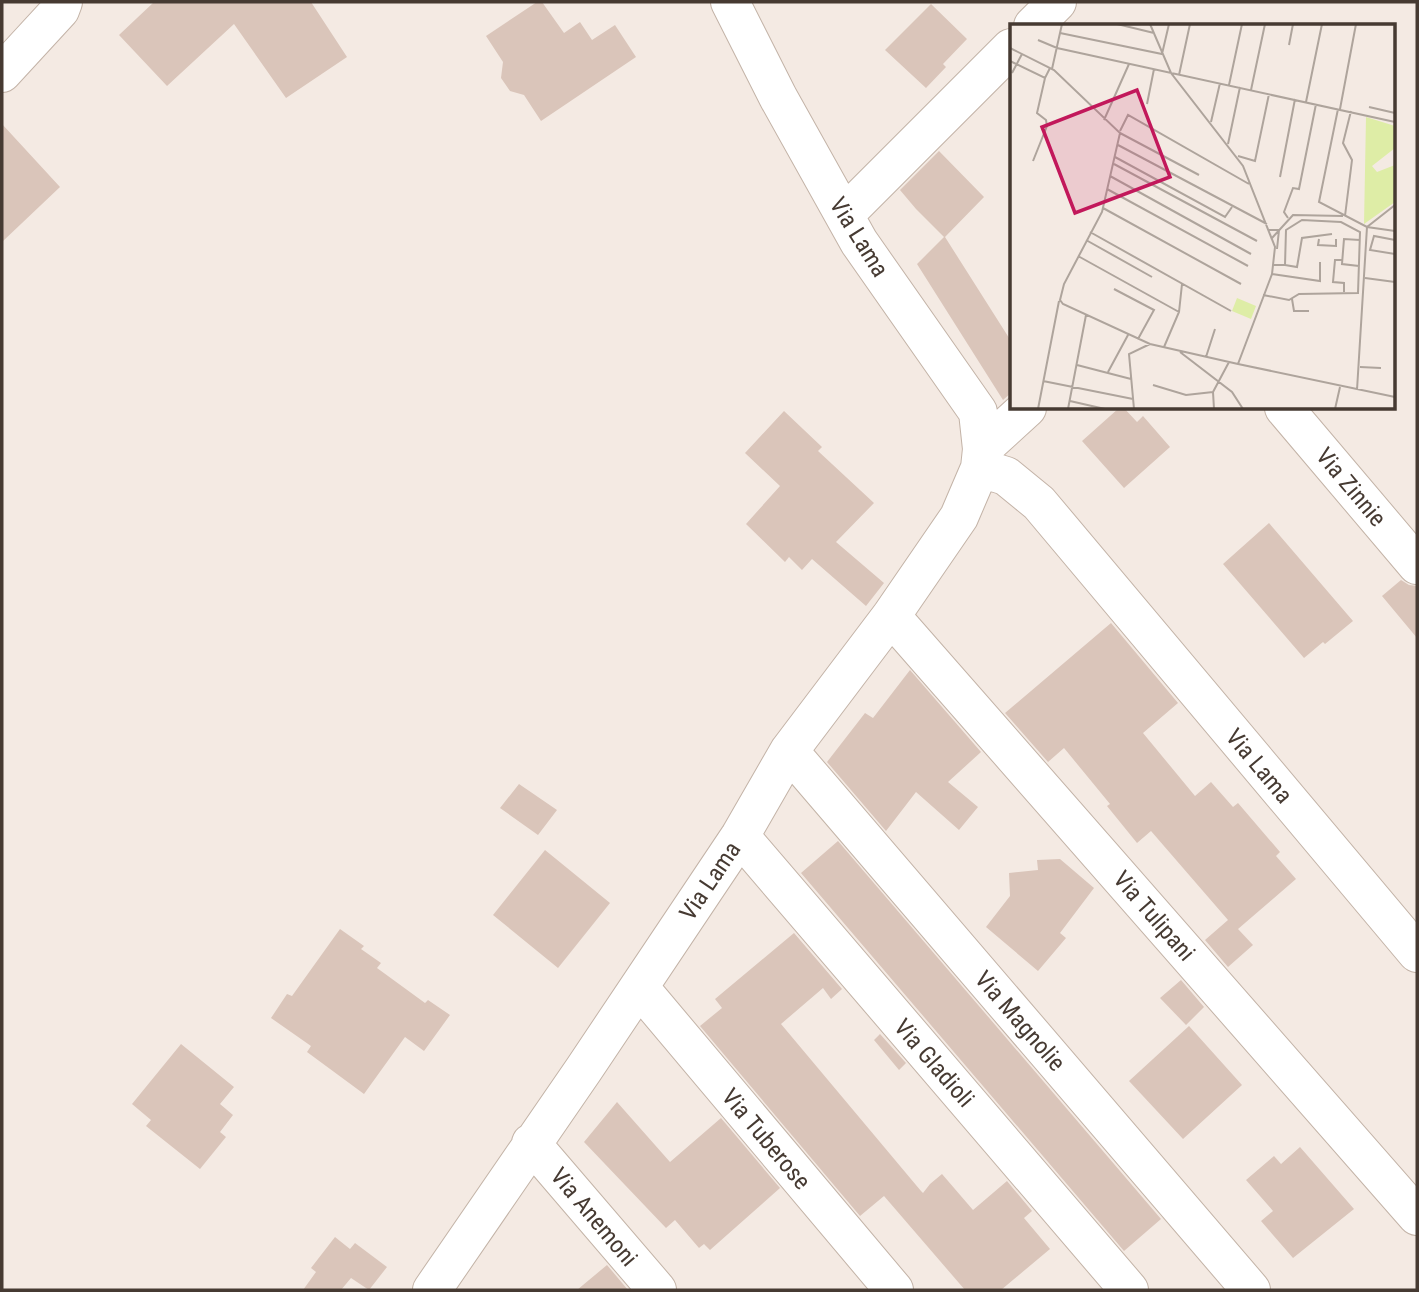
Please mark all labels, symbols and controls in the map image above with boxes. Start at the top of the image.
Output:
inset map [1010,24,1394,410]
street label: Via Lama [824,192,894,282]
street label: Via Zinnie [1310,442,1392,532]
street label: Via Lama [1220,723,1298,809]
street label: Via Lama [674,837,746,925]
street label: Via Tulipani [1107,865,1201,967]
street label: Via Magnolie [969,965,1071,1077]
street label: Via Gladioli [888,1013,980,1113]
street label: Via Tuberose [716,1083,816,1195]
street label: Via Anemoni [545,1162,643,1272]

